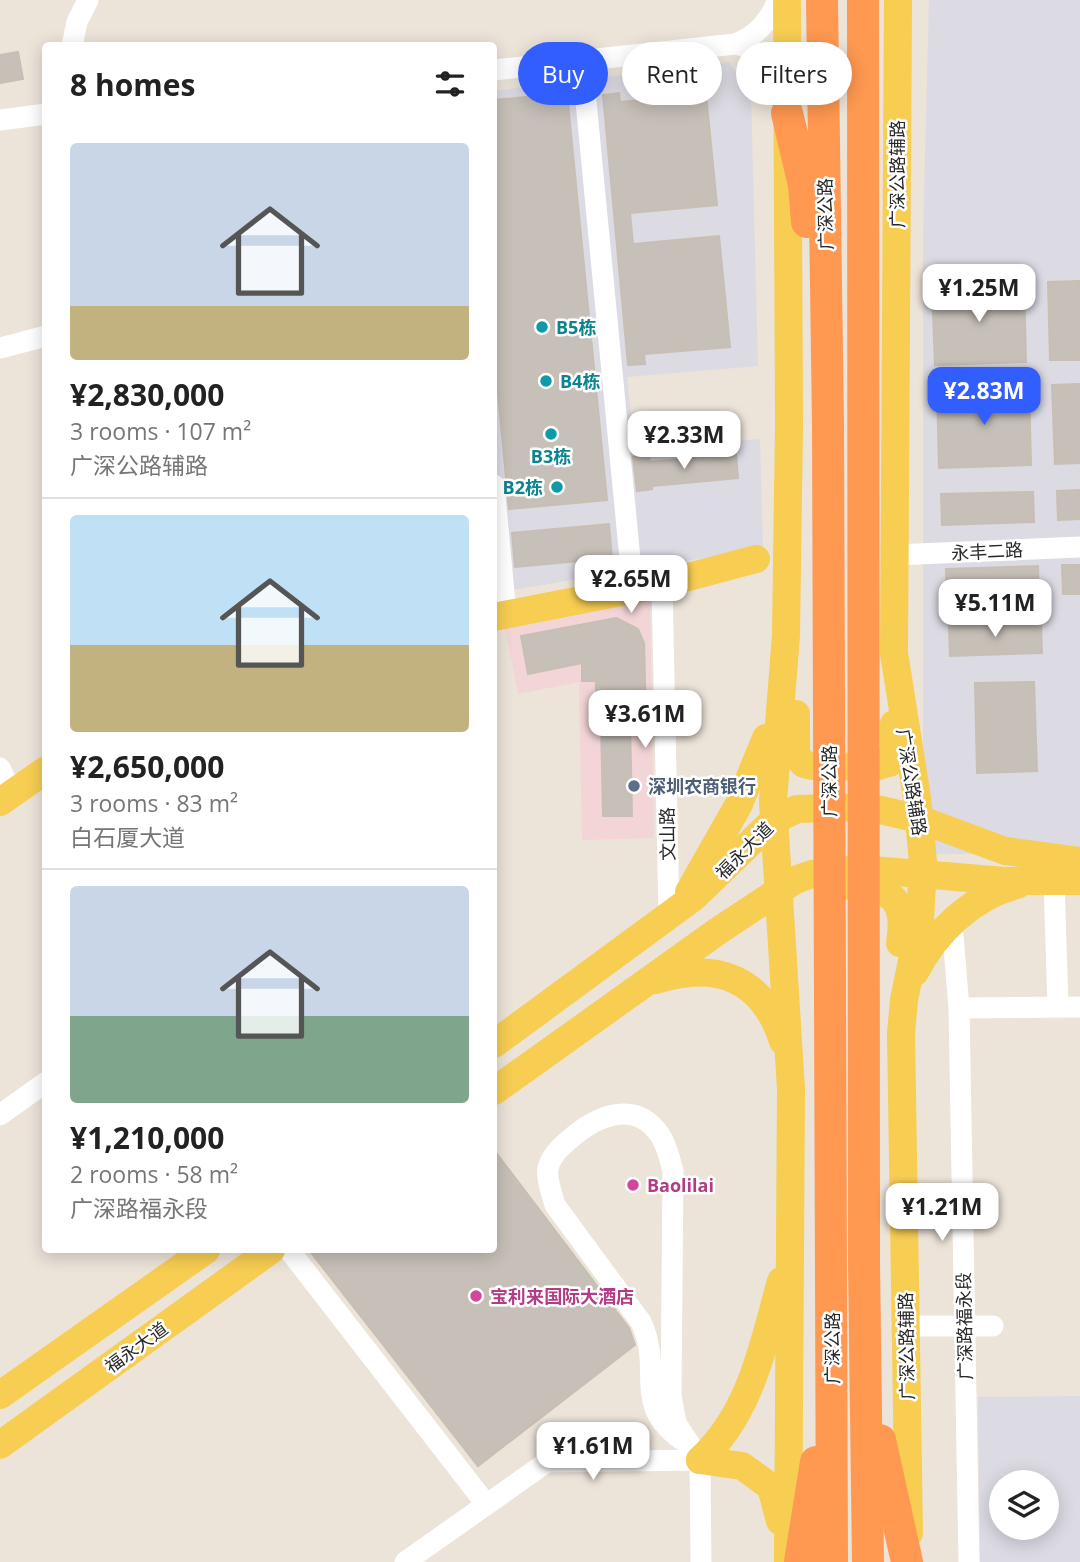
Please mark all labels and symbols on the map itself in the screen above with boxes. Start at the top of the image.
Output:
street label: 广深公路辅路 [885,120,909,228]
street label: 广深公路 [812,178,838,250]
pin: ¥1.25M [922,264,1036,324]
place label: B5栋 [556,315,596,339]
marker: B5栋 [534,319,550,335]
pin: ¥2.83M [927,368,1041,427]
place label: B4栋 [560,369,600,393]
marker: B4栋 [538,373,554,389]
pin: ¥2.33M [627,412,741,471]
marker: B3栋 [543,426,559,442]
place label: B3栋 [531,444,571,468]
place label: B2栋 [503,475,543,499]
marker: B2栋 [549,479,565,495]
street label: 永丰二路 [950,537,1024,565]
pin: ¥2.65M [574,556,688,615]
pin: ¥5.11M [938,580,1052,639]
pin: ¥3.61M [588,690,702,750]
street label: 广深公路辅路 [892,727,932,837]
street label: 广深公路 [817,745,841,817]
place label: 深圳农商银行 [648,774,756,798]
marker: 深圳农商银行 [626,778,642,794]
street label: 文山路 [655,807,679,861]
street label: 福永大道 [710,816,778,884]
place label: Baolilai [647,1173,714,1197]
marker: Baolilai [625,1177,641,1193]
pin: ¥1.21M [885,1184,999,1243]
street label: 广深路福永段 [951,1272,977,1380]
place label: 宝利来国际大酒店 [490,1284,634,1308]
marker: 宝利来国际大酒店 [468,1288,484,1304]
street label: 广深公路辅路 [893,1292,919,1400]
street label: 广深公路 [820,1312,844,1384]
street label: 福永大道 [100,1316,172,1378]
pin: ¥1.61M [536,1422,650,1482]

